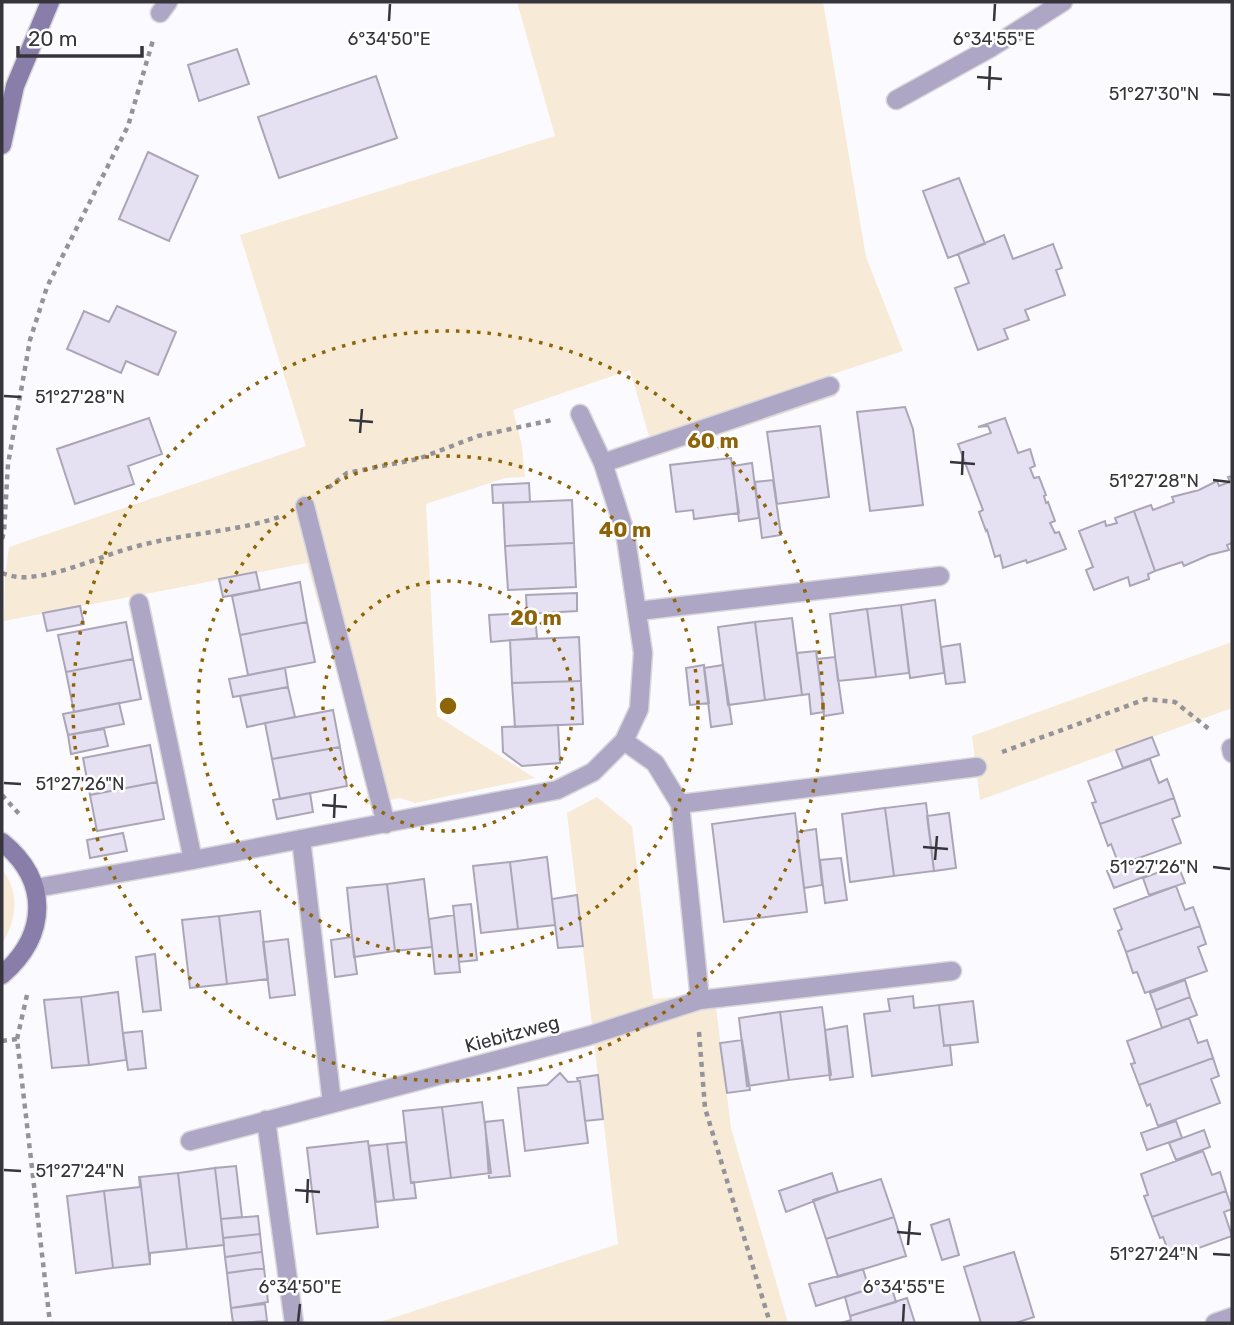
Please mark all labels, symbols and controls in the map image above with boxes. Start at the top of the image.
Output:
scale bar [18,14,142,58]
text: 20 m [28,26,77,51]
text: 6°34'50"E [347,28,431,50]
text: 6°34'55"E [953,28,1035,50]
text: 51°27'30"N [1109,83,1199,105]
text: 51°27'28"N [35,386,125,408]
text: 60 m [687,428,739,453]
text: 51°27'28"N [1109,470,1199,492]
text: 40 m [599,517,651,542]
text: 20 m [510,605,562,630]
centre of rings [436,694,460,718]
text: 51°27'26"N [36,773,124,795]
text: 51°27'26"N [1110,856,1198,878]
street label: Kiebitzweg [462,1010,562,1058]
text: 51°27'24"N [35,1160,125,1182]
text: 51°27'24"N [1109,1243,1199,1265]
text: 6°34'50"E [258,1276,342,1298]
text: 6°34'55"E [863,1276,945,1298]

